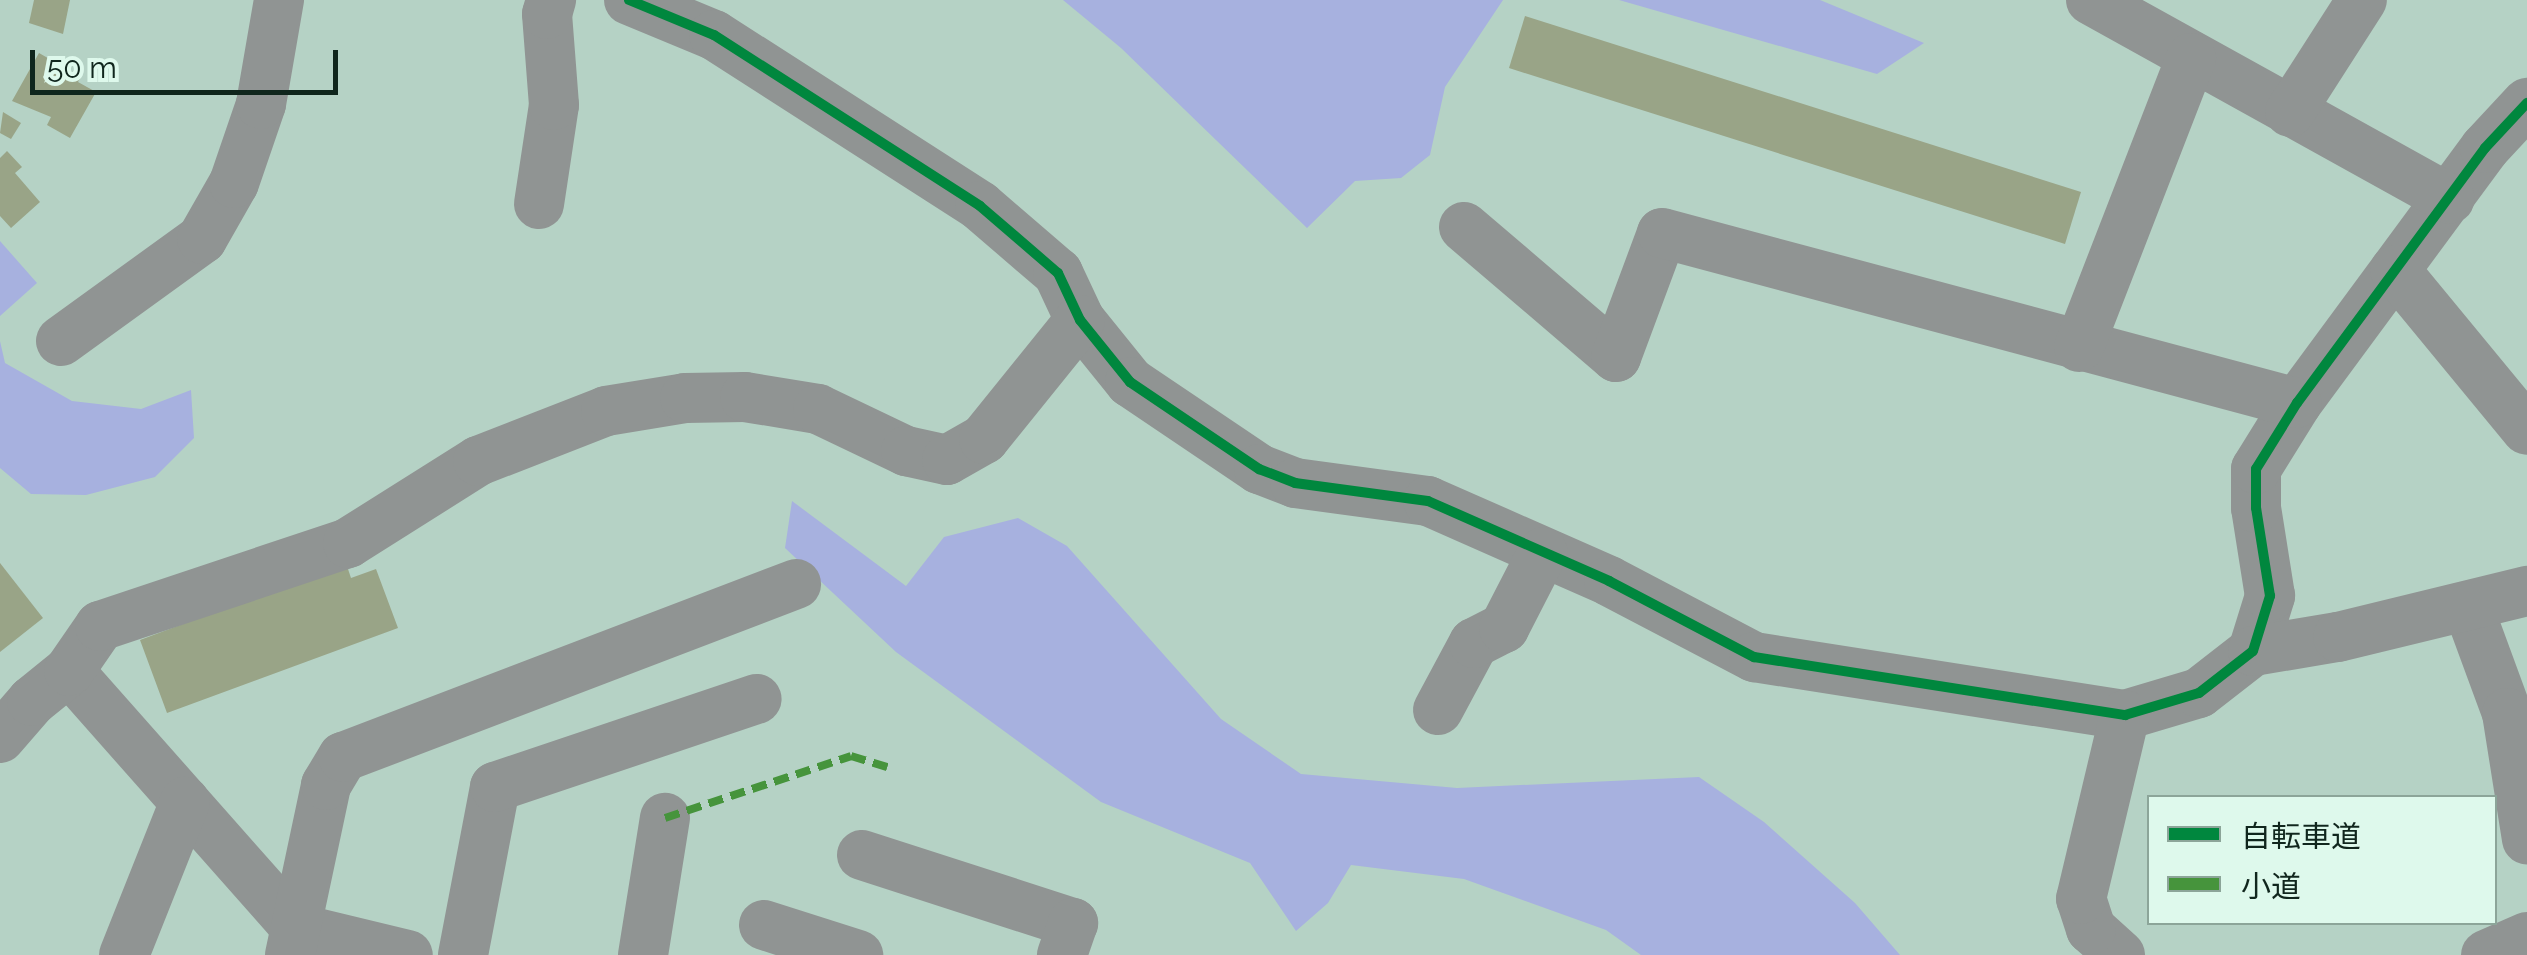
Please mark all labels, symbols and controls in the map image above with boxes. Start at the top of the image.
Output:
scale bar [35,30,342,92]
text: 50 m [47,50,117,85]
legend [2147,795,2497,925]
text: 自転車道 [2241,819,2361,854]
text: 小道 [2241,869,2301,904]

